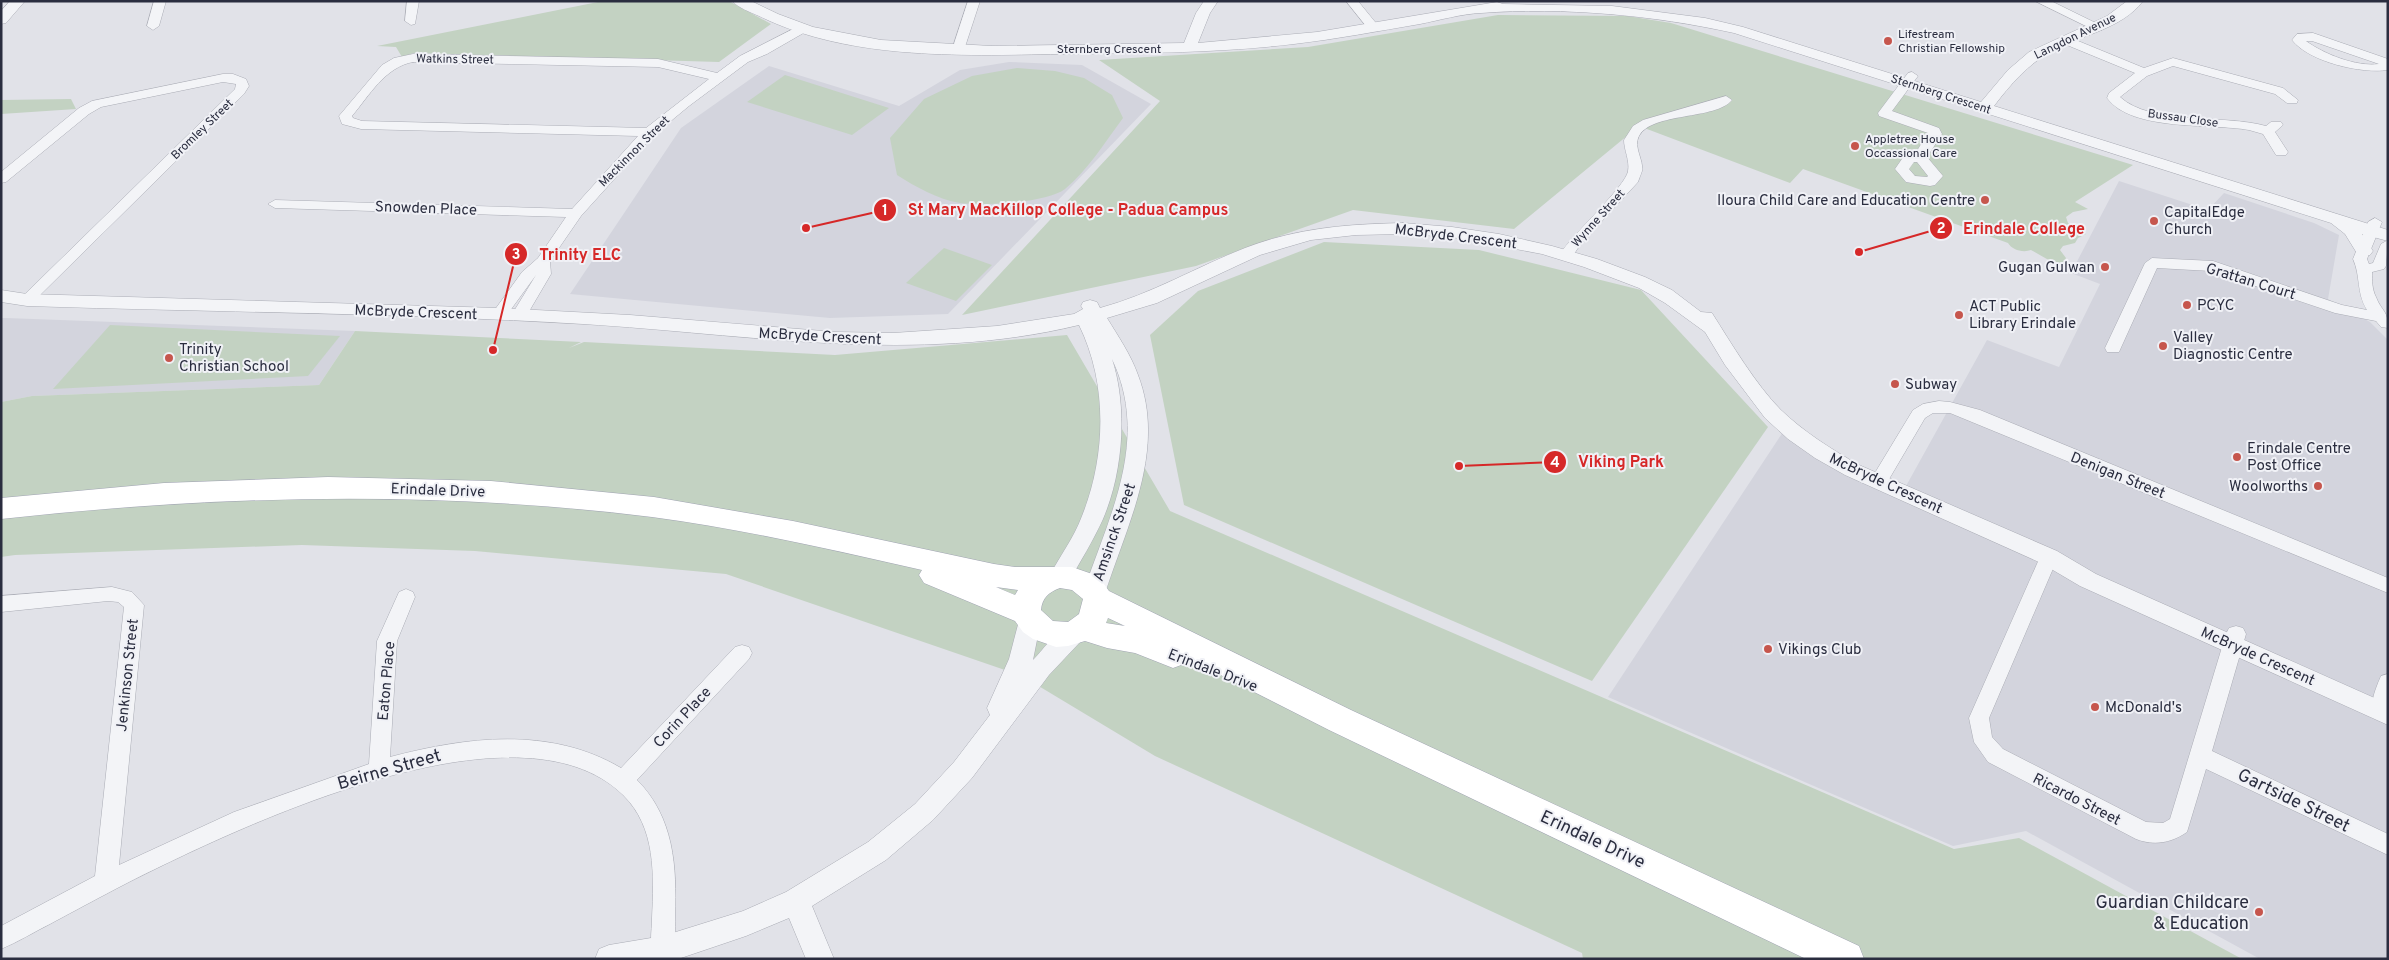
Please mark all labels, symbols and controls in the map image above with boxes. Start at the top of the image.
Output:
street label: Langdon Avenue [2032,10,2119,64]
place label: Lifestream Christian Fellowship [1898,27,2005,57]
marker: Lifestream Christian Fellowship [1882,35,1894,47]
street label: Sternberg Crescent [1057,42,1161,58]
street label: Watkins Street [416,51,494,69]
street label: Sternberg Crescent [1888,71,1993,119]
street label: Bromley Street [168,96,237,163]
street label: Bussau Close [2147,106,2219,132]
street label: Mackinnon Street [596,113,674,191]
place label: Appletree House Occassional Care [1865,132,1957,162]
marker: Appletree House Occassional Care [1849,140,1861,152]
street label: Wynne Street [1569,186,1629,251]
place label: Iloura Child Care and Education Centre [1717,192,1975,211]
callout: St Mary MacKillop College - Padua Campus [872,194,1238,225]
marker: Iloura Child Care and Education Centre [1979,194,1991,206]
street label: Snowden Place [375,198,477,221]
text: St Mary MacKillop College - Padua Campus [908,201,1228,221]
text: 1 [882,202,888,221]
place label: CapitalEdge Church [2164,204,2245,240]
callout: Erindale College [1928,213,2095,244]
marker: CapitalEdge Church [2148,215,2160,227]
text: 2 [1936,220,1946,239]
text: Erindale College [1963,220,2085,240]
street label: McBryde Crescent [1394,221,1518,254]
callout: Trinity ELC [504,238,631,269]
text: 3 [512,246,521,265]
text: Trinity ELC [539,246,621,266]
place label: Gugan Gulwan [1998,259,2095,278]
street label: Grattan Court [2203,260,2298,305]
marker: Gugan Gulwan [2099,261,2111,273]
place label: PCYC [2197,297,2234,316]
place label: ACT Public Library Erindale [1969,298,2076,334]
marker: PCYC [2181,299,2193,311]
street label: McBryde Crescent [354,302,478,325]
marker: ACT Public Library Erindale [1953,309,1965,321]
street label: McBryde Crescent [758,325,882,350]
place label: Valley Diagnostic Centre [2173,329,2293,365]
marker: Valley Diagnostic Centre [2157,340,2169,352]
place label: Trinity Christian School [179,341,289,377]
marker: Trinity Christian School [163,352,175,364]
place label: Subway [1905,376,1957,395]
marker: Subway [1889,378,1901,390]
place label: Erindale Centre Post Office [2247,440,2351,476]
callout: Viking Park [1543,446,1674,477]
street label: Denigan Street [2067,449,2168,504]
street label: McBryde Crescent [1826,450,1945,519]
marker: Erindale Centre Post Office [2231,451,2243,463]
text: Viking Park [1578,453,1664,473]
text: 4 [1550,454,1560,473]
place label: Woolworths [2229,478,2308,497]
street label: Erindale Drive [390,480,486,503]
marker: Woolworths [2312,480,2324,492]
street label: Amsinck Street [1090,481,1141,584]
street label: Jenkinson Street [113,618,144,733]
street label: McBryde Crescent [2197,624,2317,691]
street label: Eaton Place [375,641,400,722]
place label: Vikings Club [1778,641,1862,660]
marker: Vikings Club [1762,643,1774,655]
street label: Erindale Drive [1165,646,1260,697]
street label: Corin Place [650,683,716,753]
place label: McDonald's [2105,699,2182,718]
marker: McDonald's [2089,701,2101,713]
street label: Beirne Street [335,745,444,796]
street label: Gartside Street [2233,764,2353,839]
street label: Ricardo Street [2029,770,2124,831]
street label: Erindale Drive [1536,806,1649,875]
place label: Guardian Childcare & Education [2095,892,2249,936]
marker: Guardian Childcare & Education [2253,906,2265,918]

